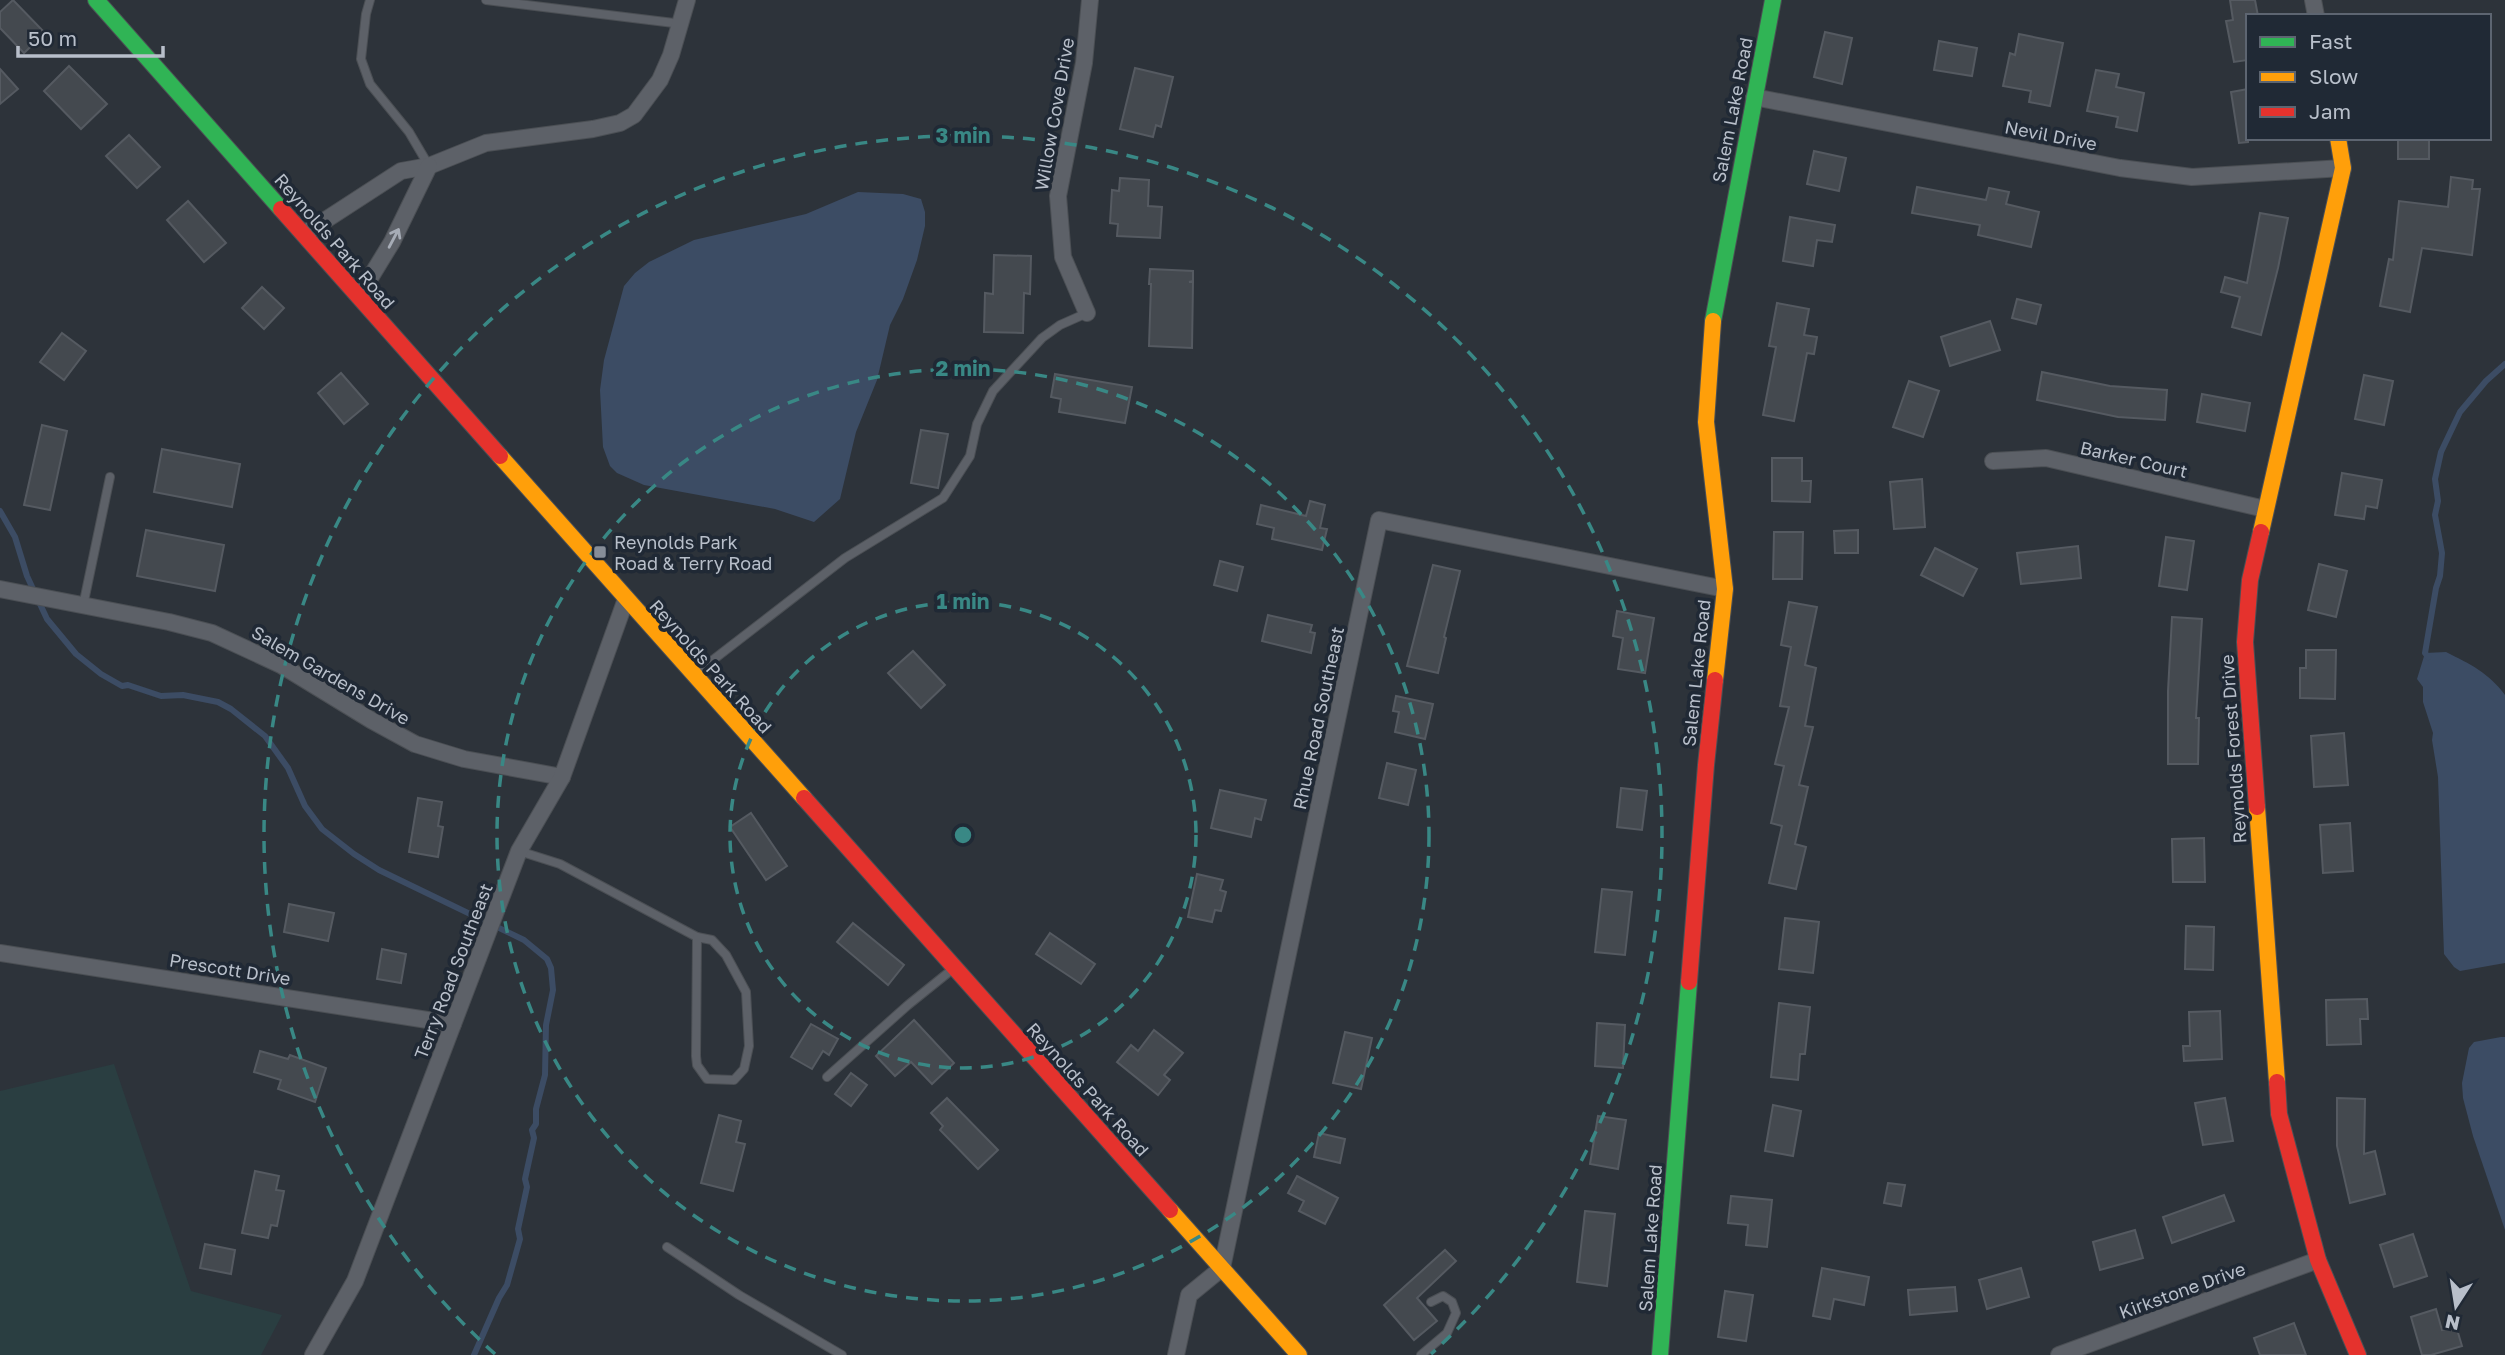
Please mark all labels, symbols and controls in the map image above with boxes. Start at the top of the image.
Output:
scale bar [18,14,163,58]
legend [2246,14,2491,140]
text: 50 m [28,25,77,51]
text: Fast [2309,28,2352,54]
street label: Salem Lake Road [1707,35,1757,185]
street label: Willow Cove Drive [1030,36,1078,192]
text: Slow [2309,63,2358,89]
text: Jam [2309,98,2351,124]
street label: Nevil Drive [2003,115,2099,155]
text: 3 min [936,122,990,148]
street label: Reynolds Park Road [270,169,400,313]
one-way arrow [388,228,401,249]
text: 2 min [936,355,990,381]
street label: Barker Court [2078,436,2190,482]
place label: Reynolds Park Road & Terry Road [614,531,772,574]
marker: Reynolds Park Road & Terry Road [592,544,608,560]
text: 1 min [937,588,989,614]
street label: Reynolds Park Road [645,595,777,737]
street label: Salem Lake Road [1677,598,1715,748]
street label: Salem Gardens Drive [248,621,414,729]
street label: Rhue Road Southeast [1288,624,1348,812]
street label: Reynolds Forest Drive [2215,654,2251,844]
centre of rings [951,823,975,847]
street label: Terry Road Southeast [409,880,497,1062]
street label: Prescott Drive [168,949,292,989]
street label: Reynolds Park Road [1022,1018,1154,1160]
street label: Salem Lake Road [1634,1164,1666,1312]
street label: Kirkstone Drive [2116,1257,2248,1323]
north arrow [2421,1271,2491,1341]
text: N [2443,1310,2462,1336]

